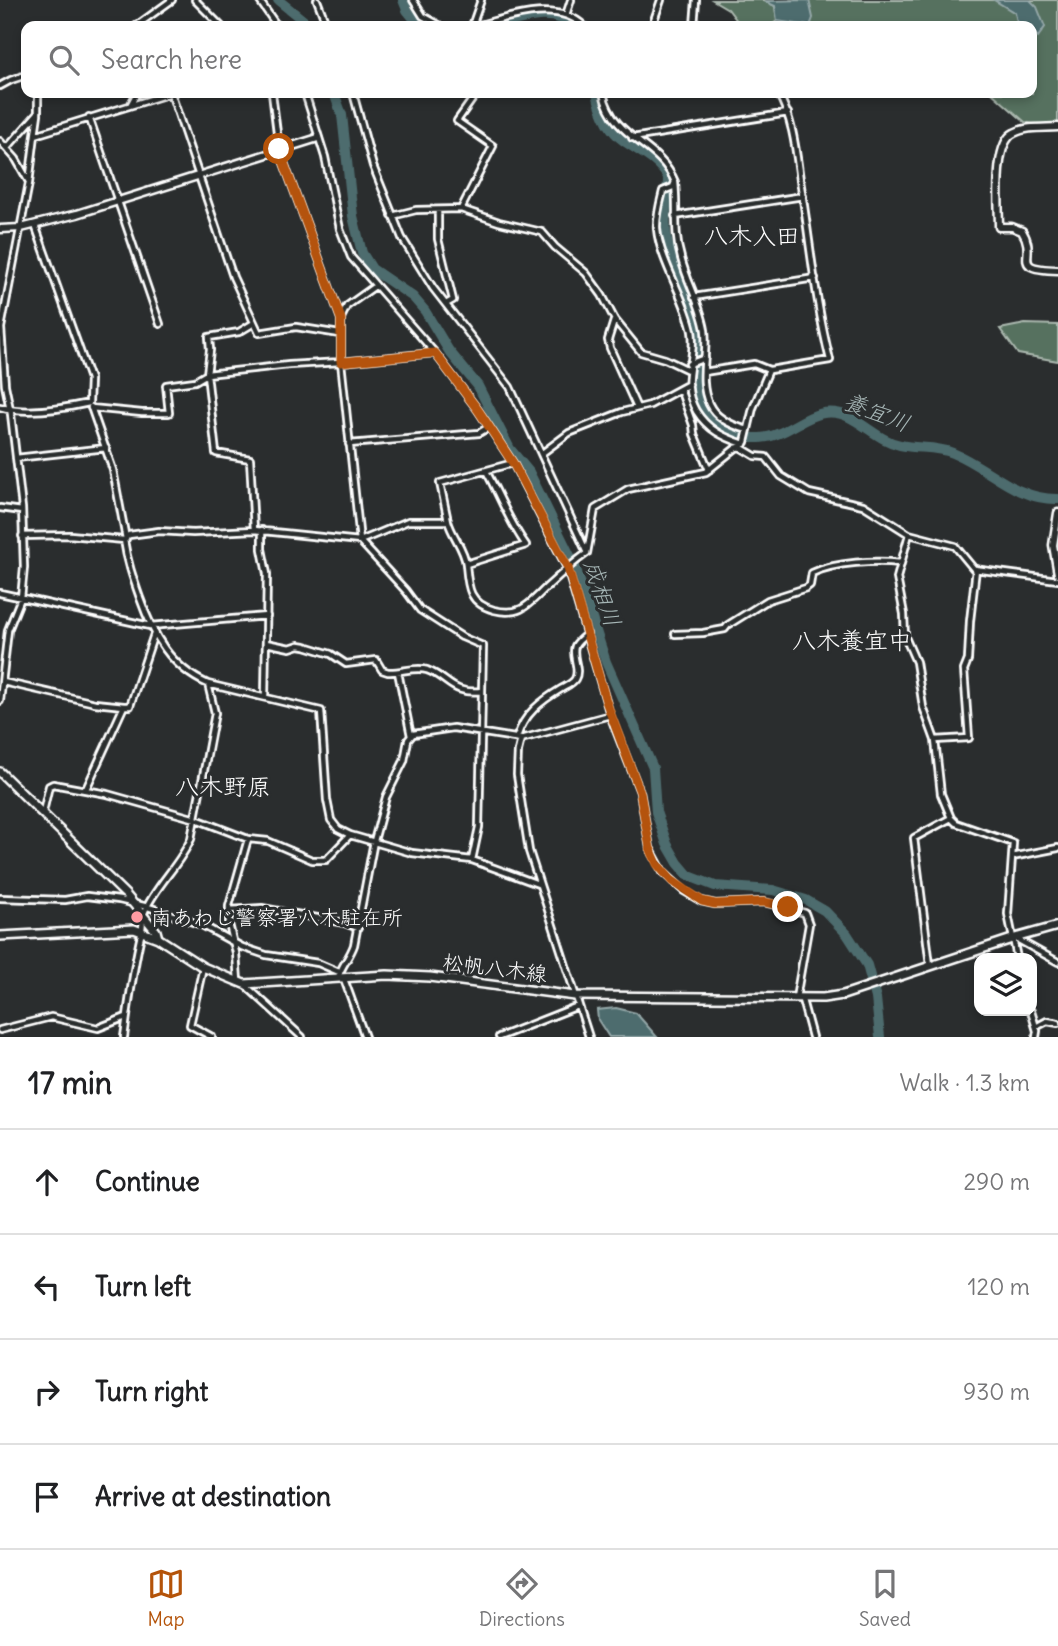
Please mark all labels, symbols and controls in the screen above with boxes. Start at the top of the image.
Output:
search box [21,21,1037,98]
icon: search [45,41,83,79]
text: Search here [101,43,242,76]
route start [263,133,294,164]
district label: 八木入田 [704,220,800,250]
water label: 養宜川 [840,386,914,438]
water label: 成相川 [578,556,628,630]
district label: 八木養宜中 [792,625,912,655]
district label: 八木野原 [175,771,271,801]
route end [772,891,803,922]
place label: 南あわじ警察署八木駐在所 [151,904,403,931]
marker: 南あわじ警察署八木駐在所 [129,909,145,925]
street label: 松帆八木線 [441,948,549,988]
map controls [974,953,1037,1016]
button: layers [974,953,1037,1016]
text: 17 min [28,1064,112,1102]
text: Walk · 1.3 km [899,1068,1030,1097]
icon: ahead [28,1163,66,1201]
text: Continue [95,1165,200,1198]
text: 290 m [963,1167,1030,1196]
icon: left [28,1268,66,1306]
text: Turn left [95,1270,191,1303]
text: 120 m [967,1272,1030,1301]
icon: right [28,1373,66,1411]
text: Turn right [95,1375,208,1408]
text: 930 m [963,1377,1030,1406]
icon: arrive [28,1478,66,1516]
text: Arrive at destination [95,1480,331,1513]
tab: Map [147,1565,185,1631]
tab: Directions [479,1565,565,1631]
tab: Saved [859,1565,911,1631]

